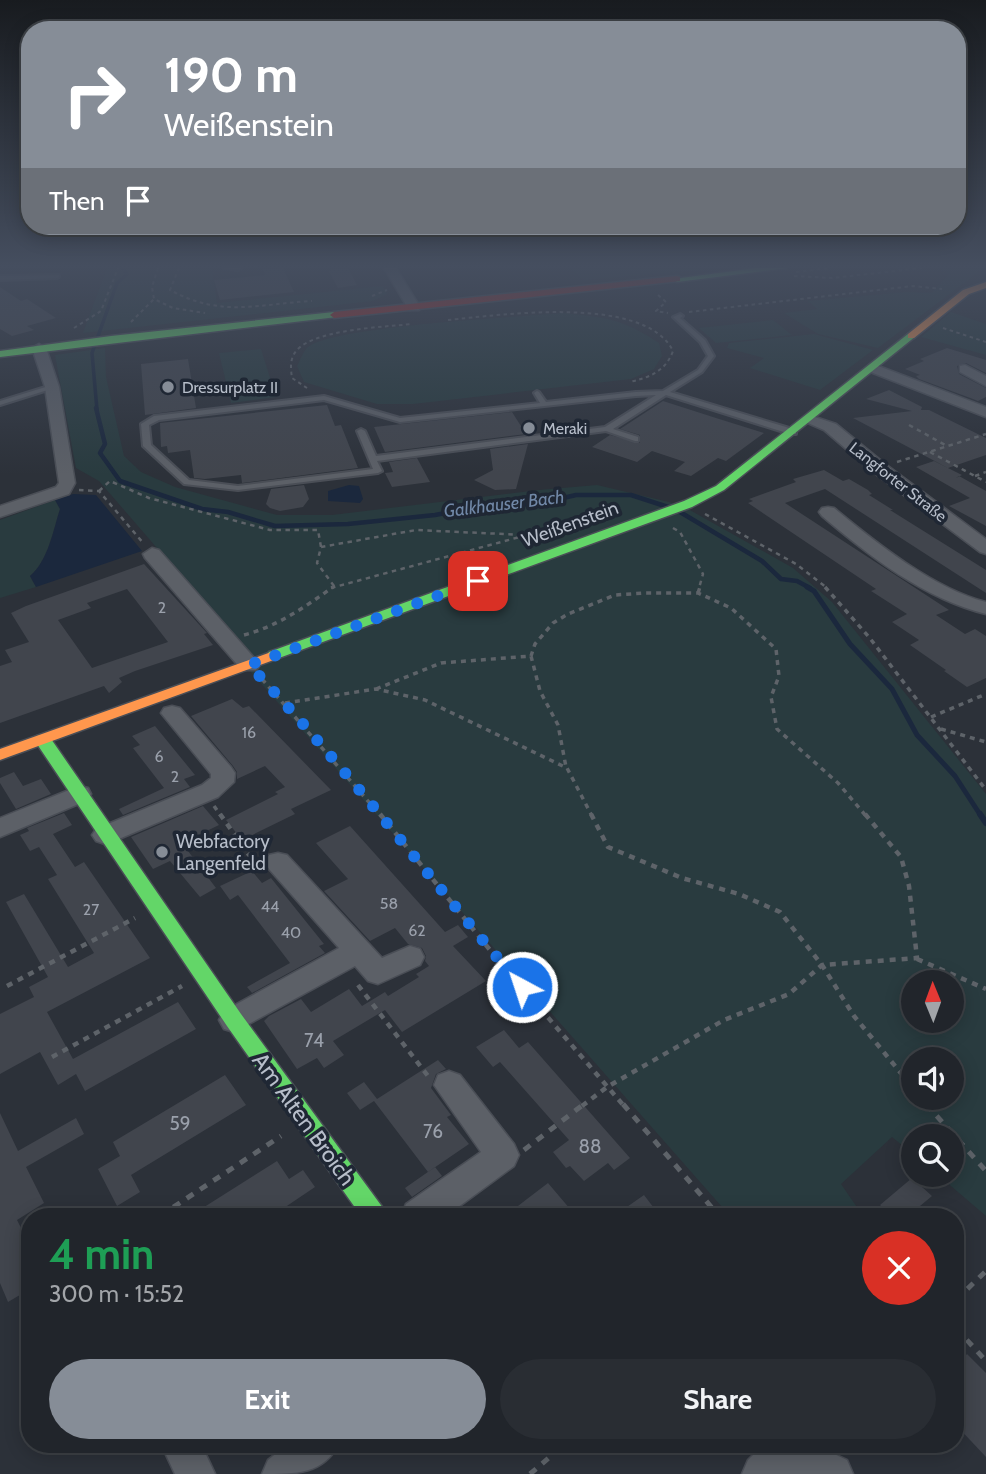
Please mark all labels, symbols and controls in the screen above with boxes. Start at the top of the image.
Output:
text: 190 m [164,45,298,104]
icon: right [49,49,140,140]
text: Weißenstein [164,105,334,144]
icon: arrive [119,182,157,220]
text: Then [49,185,105,217]
place label: Dressurplatz II [182,378,278,397]
marker: Dressurplatz II [160,379,176,395]
place label: Meraki [543,419,587,438]
marker: Meraki [521,420,537,436]
street label: Langforter Straße [846,438,950,526]
water label: Galkhauser Bach [443,486,565,522]
street label: Weißenstein [519,496,621,552]
pin [448,551,508,611]
icon: arrive [459,562,497,600]
house number: 2 [158,598,166,617]
house number: 16 [242,723,256,742]
house number: 6 [154,747,164,766]
house number: 2 [171,767,179,786]
place label: Webfactory Langenfeld [176,830,270,875]
marker: Webfactory Langenfeld [154,844,170,860]
house number: 58 [380,894,398,913]
house number: 44 [261,897,279,916]
house number: 27 [83,900,99,919]
house number: 62 [408,921,426,940]
house number: 40 [281,923,301,942]
position arrow [485,950,559,1024]
north arrow [901,970,964,1032]
map controls [901,970,964,1187]
house number: 74 [304,1029,324,1052]
street label: Am Alten Broich [246,1047,362,1191]
button: sound [901,1047,964,1110]
house number: 59 [169,1112,191,1135]
house number: 76 [423,1120,443,1143]
button: search [901,1124,964,1187]
house number: 88 [578,1135,602,1158]
text: 4 min [49,1228,154,1280]
button: close [862,1231,936,1305]
text: 300 m · 15:52 [49,1280,184,1308]
button: Exit [49,1359,486,1439]
button: Share [500,1359,936,1439]

